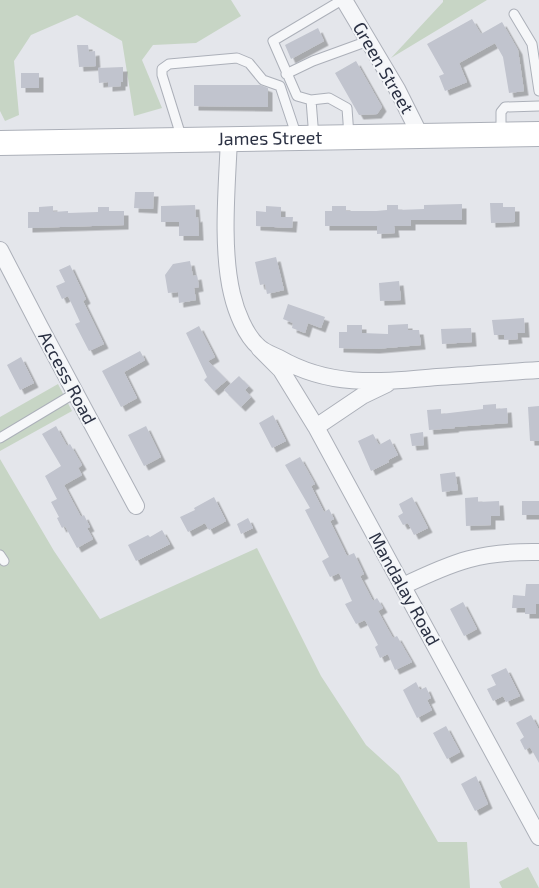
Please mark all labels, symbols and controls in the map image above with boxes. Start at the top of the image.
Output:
street label: Green Street [349,18,419,117]
street label: James Street [217,126,323,149]
street label: Access Road [34,327,102,428]
street label: Mandalay Road [365,528,445,649]

